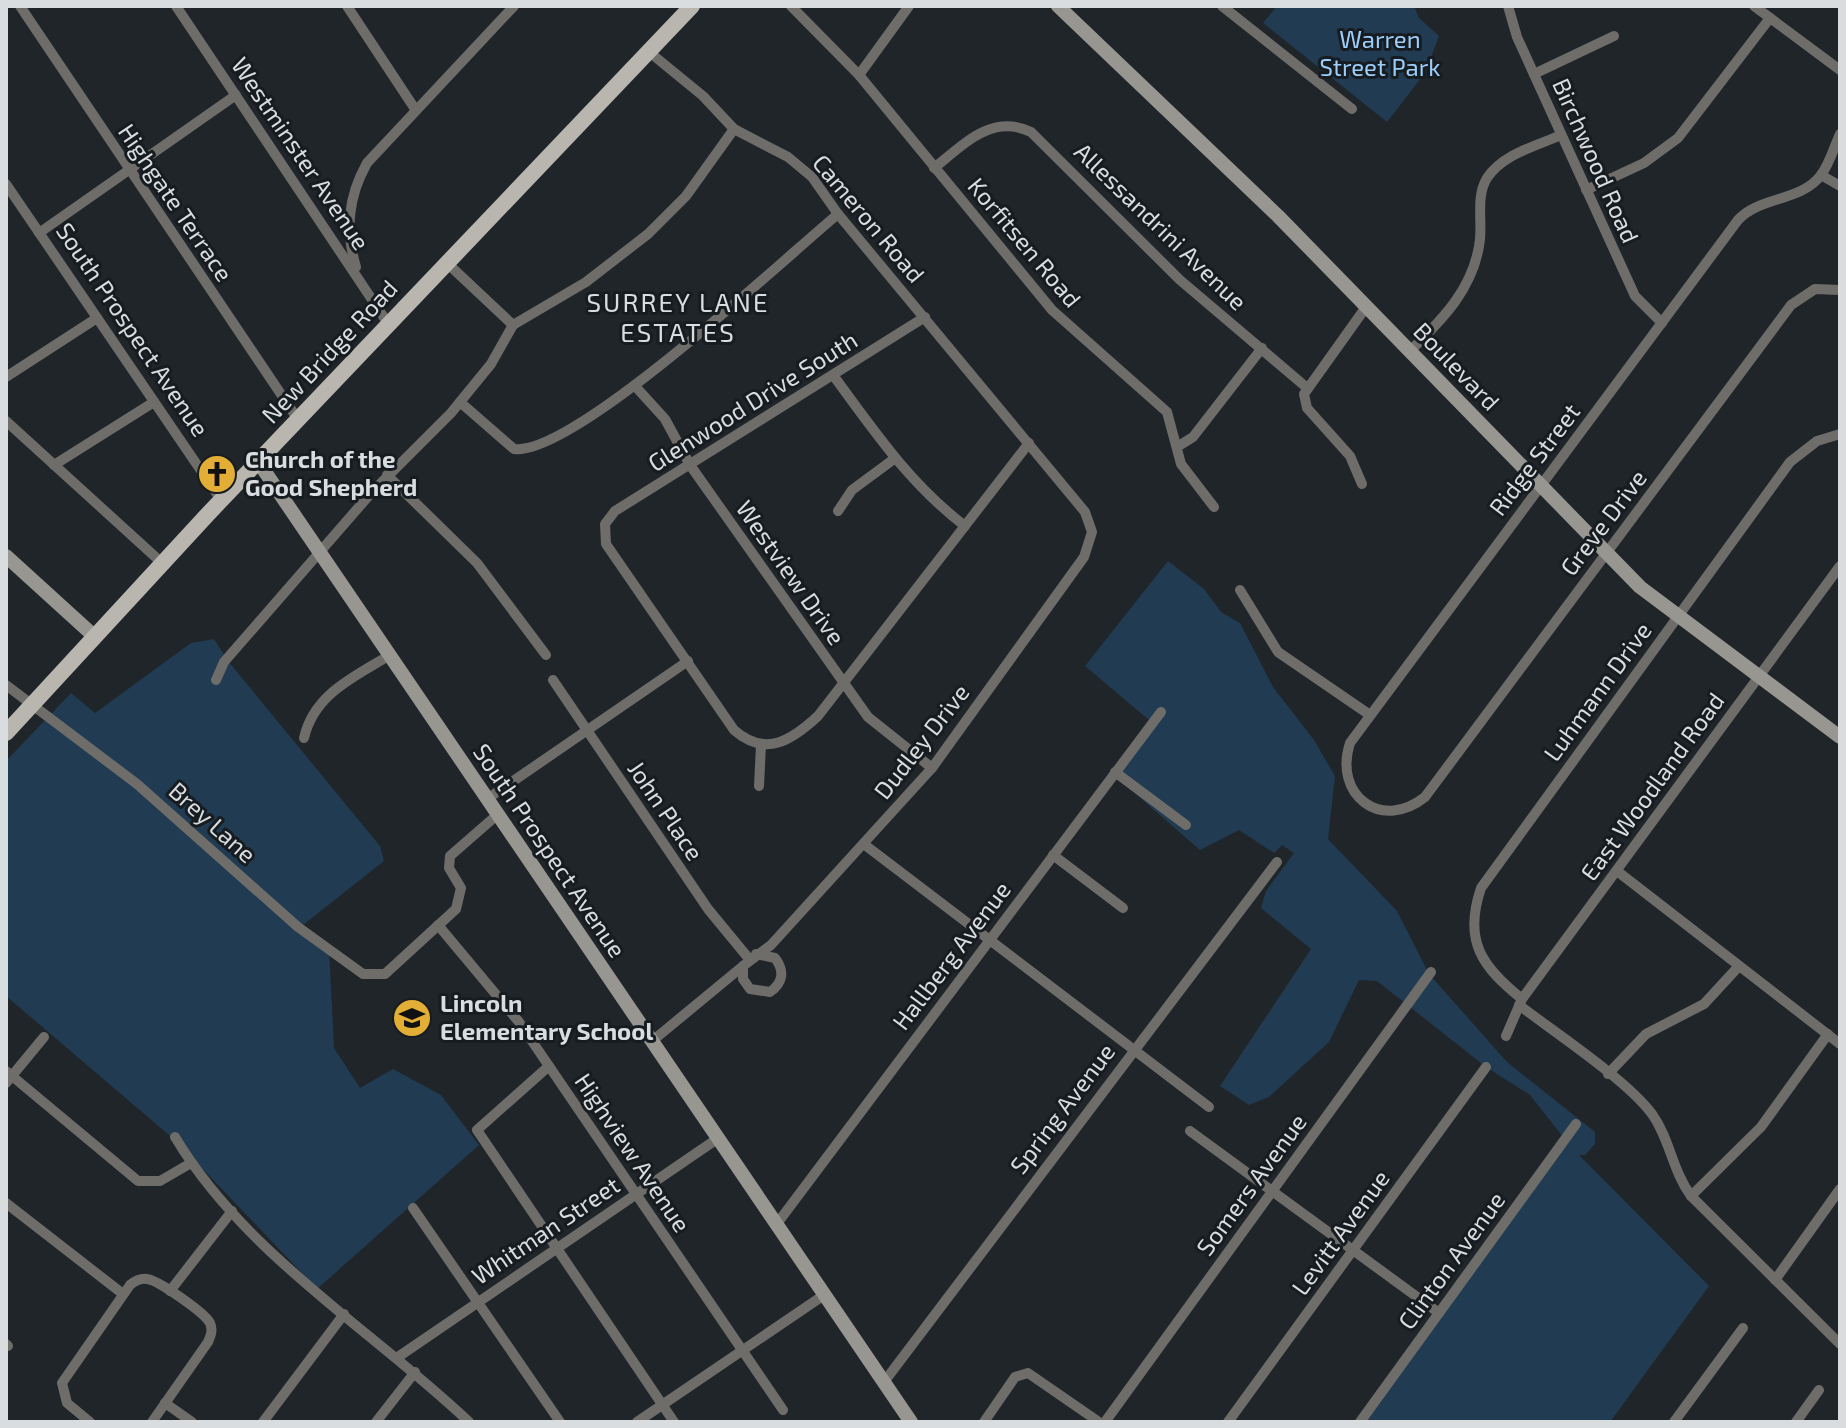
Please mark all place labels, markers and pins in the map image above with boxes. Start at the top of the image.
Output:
place label: Church of the Good Shepherd [245,444,417,501]
church icon: Church of the Good Shepherd [196,453,238,495]
place label: Lincoln Elementary School [440,988,653,1045]
school or university icon: Lincoln Elementary School [391,997,433,1039]

